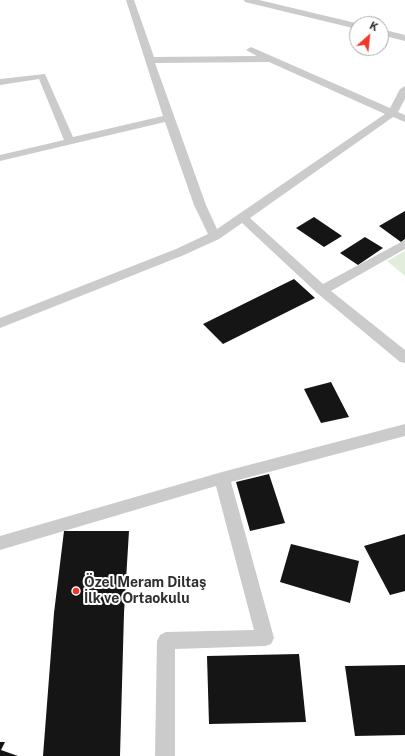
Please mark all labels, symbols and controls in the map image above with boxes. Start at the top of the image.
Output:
north arrow [349,16,389,56]
text: K [368,19,380,33]
place label: Özel Meram Diltaş İlk ve Ortaokulu [84,575,206,608]
marker: Özel Meram Diltaş İlk ve Ortaokulu [71,586,81,596]

